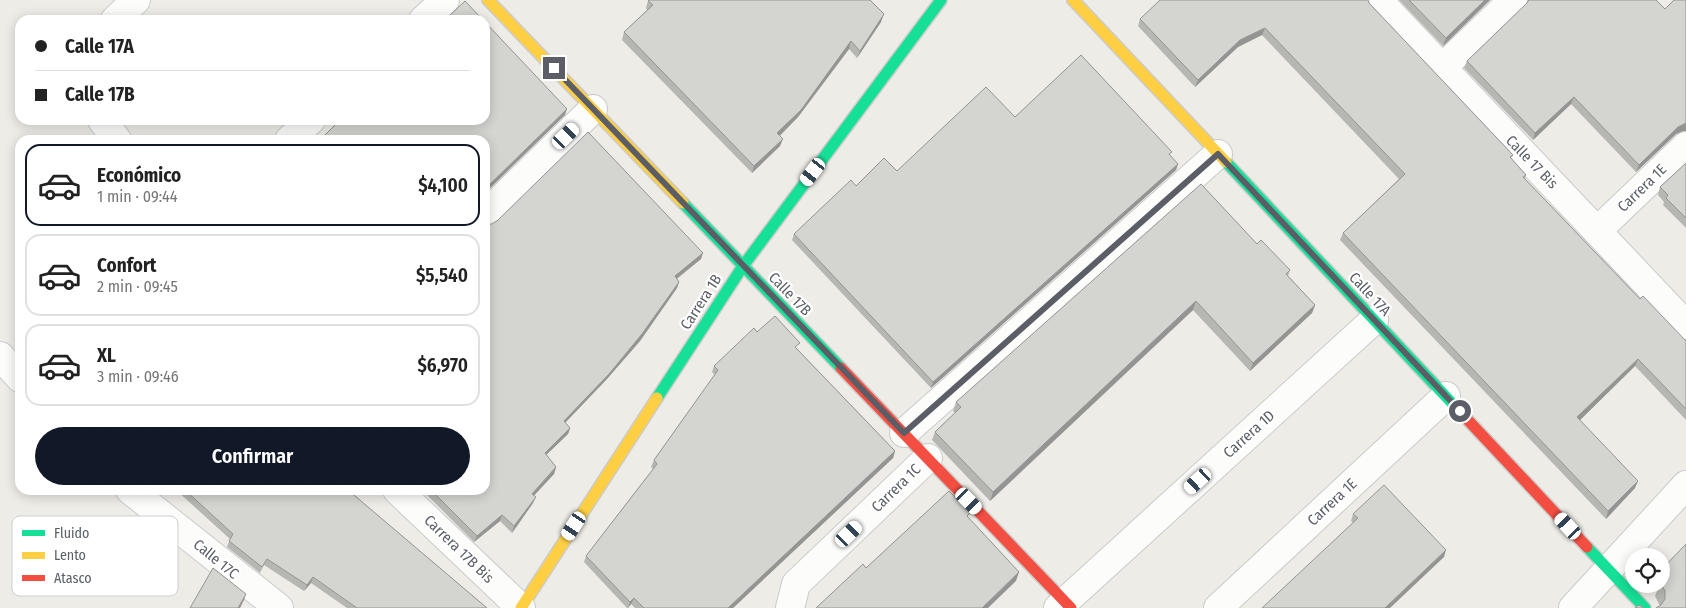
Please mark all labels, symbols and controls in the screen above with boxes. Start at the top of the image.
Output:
text: Calle 17A [65,35,134,58]
route end [543,57,565,79]
text: Calle 17B [65,83,135,106]
car [549,120,582,152]
street label: Calle 17 Bis [1502,132,1562,192]
car [797,156,828,188]
street label: Carrera 1E [1614,160,1670,216]
icon: car [37,163,82,208]
text: Económico [97,164,181,187]
text: $4,100 [418,174,468,197]
text: 1 min · 09:44 [97,187,177,206]
icon: car [37,253,82,298]
text: Confort [97,254,157,277]
text: $5,540 [416,264,468,287]
street label: Calle 17B [765,268,815,320]
street label: Calle 17A [1345,269,1395,320]
street label: Carrera 1B [677,271,725,333]
text: 2 min · 09:45 [97,277,178,296]
icon: car [37,343,82,388]
text: XL [97,344,116,367]
text: $6,970 [417,354,468,377]
text: 3 min · 09:46 [97,367,179,386]
route start [1449,400,1471,422]
street label: Carrera 1D [1220,406,1278,462]
button: Confirmar [35,427,470,485]
street label: Carrera 1C [868,460,925,516]
car [1181,465,1214,497]
street label: Carrera 1E [1304,475,1360,529]
car [953,485,984,517]
car [559,509,588,543]
car [1552,510,1583,542]
street label: Carrera 17B Bis [420,511,498,587]
legend [12,516,178,596]
car [832,518,865,550]
text: Fluido [54,525,89,542]
street label: Calle 17C [190,535,242,583]
text: Lento [54,547,86,564]
map controls [1625,548,1670,593]
button: locate [1625,548,1670,593]
text: Atasco [54,570,92,587]

